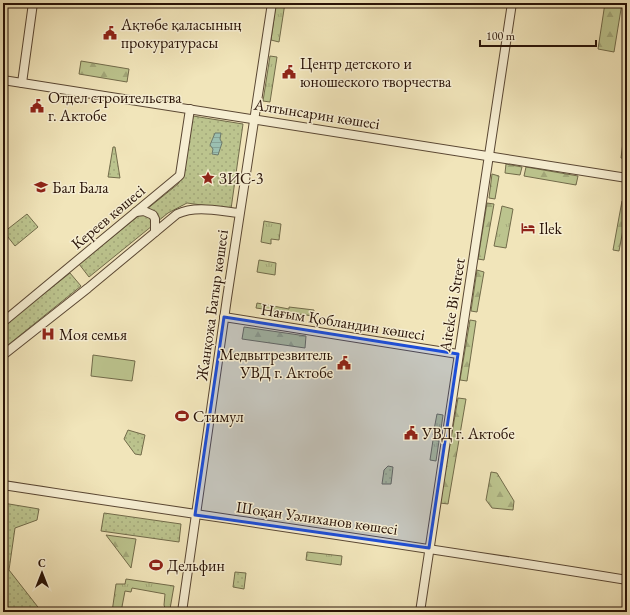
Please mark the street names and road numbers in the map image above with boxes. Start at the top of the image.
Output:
street label: Алтынсарин көшесі [252,94,382,134]
street label: Кереев көшесі [67,180,149,254]
street label: Жанқожа Батыр көшесі [191,228,233,383]
street label: Aiteke Bi Street [434,257,470,354]
street label: Нағым Қобландин көшесі [259,299,427,345]
street label: Шоқан Уәлиханов көшесі [235,496,399,540]

